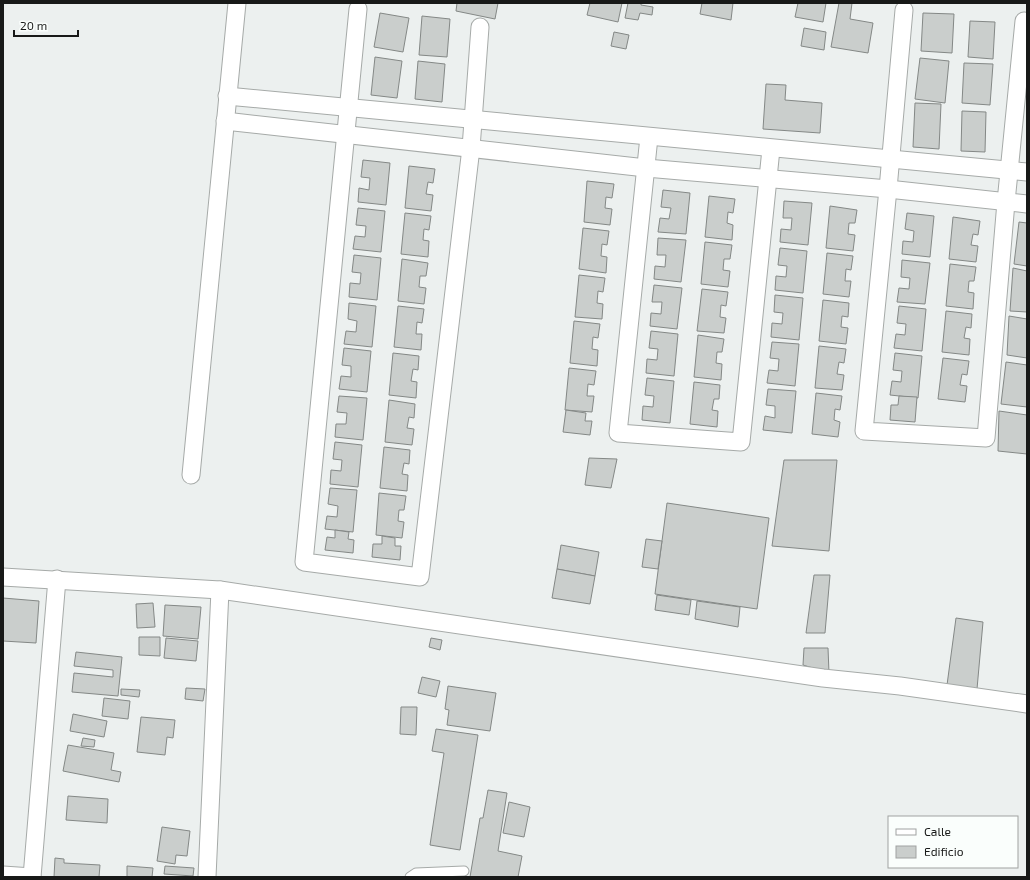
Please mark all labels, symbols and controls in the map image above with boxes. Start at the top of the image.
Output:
scale bar [14,12,78,38]
text: 20 m [20,18,47,32]
legend [888,816,1018,868]
text: Calle [924,824,951,838]
text: Edificio [924,844,964,858]

